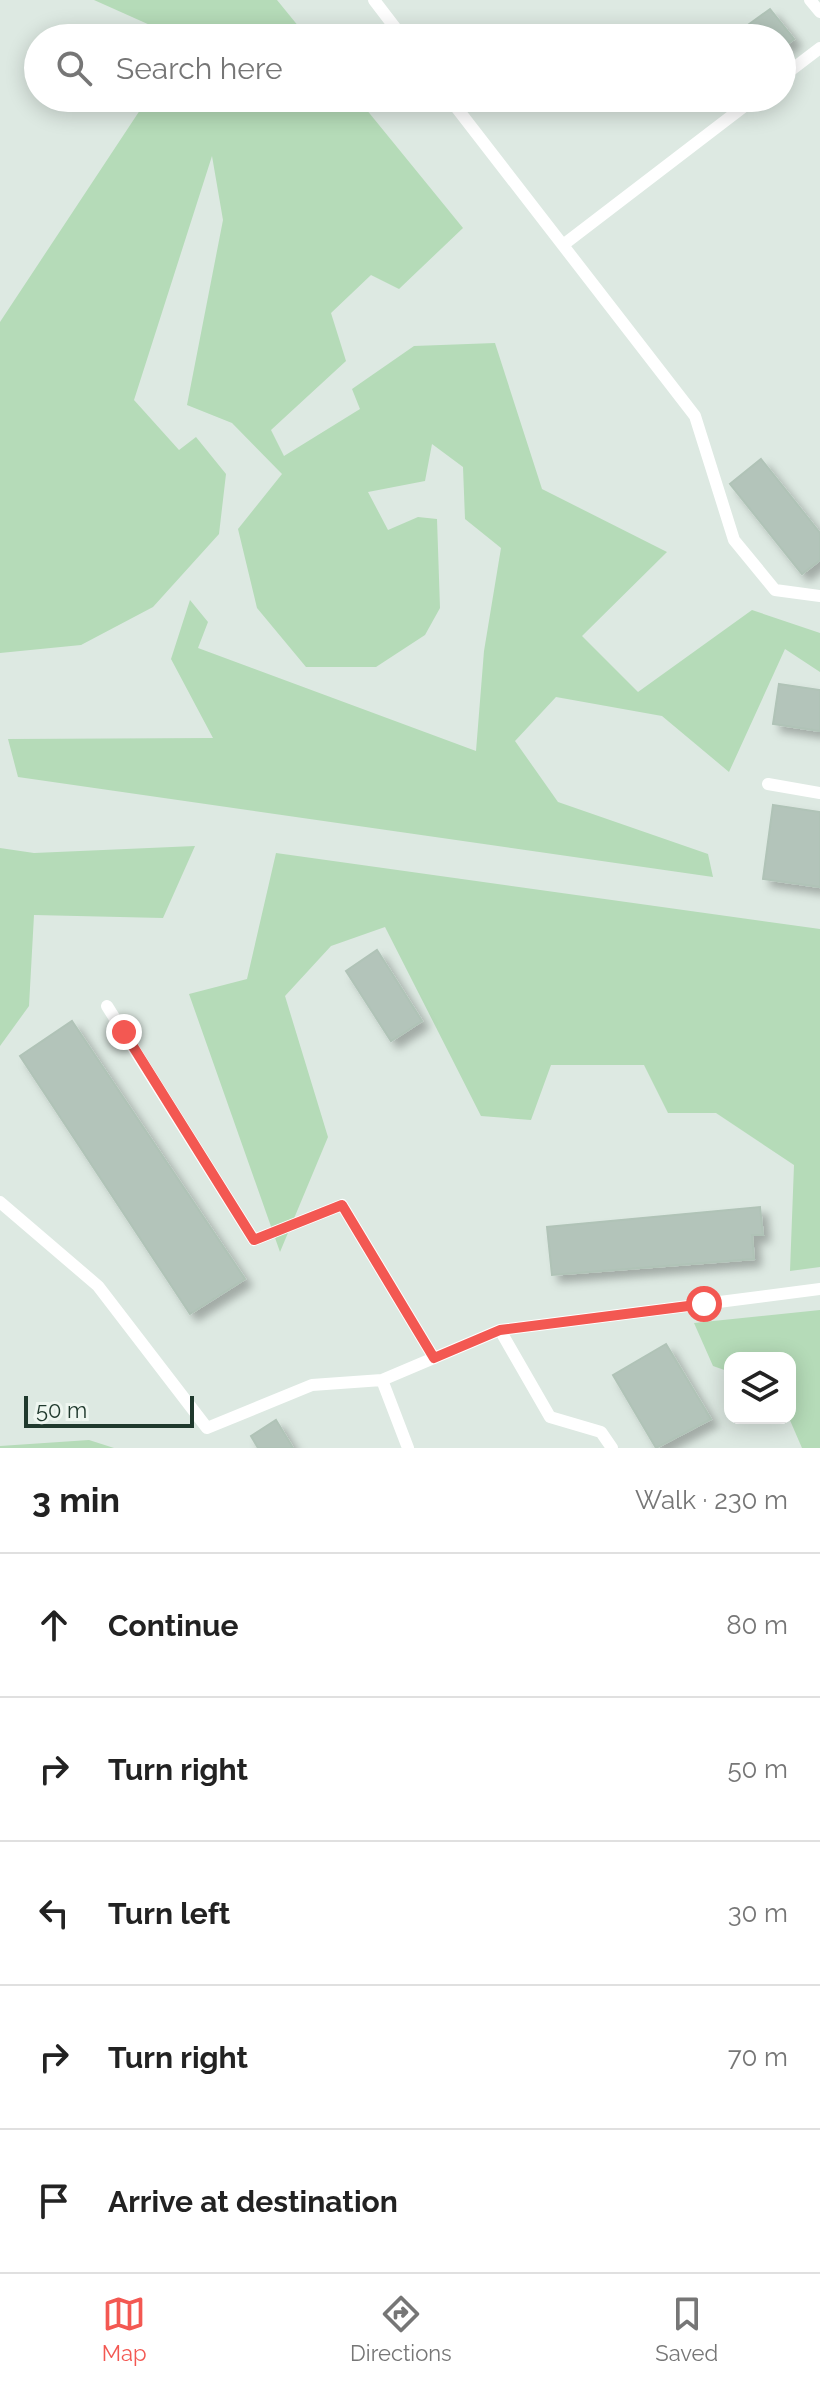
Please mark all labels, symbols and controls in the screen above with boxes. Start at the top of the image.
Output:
search box [24,24,796,112]
icon: search [52,46,96,90]
text: Search here [116,51,283,86]
route end [106,1014,142,1050]
route start [686,1286,722,1322]
map controls [724,1352,796,1424]
button: layers [724,1352,796,1424]
scale bar [24,1392,194,1428]
text: 50 m [36,1397,87,1423]
text: 3 min [32,1480,120,1520]
text: Walk · 230 m [635,1485,788,1515]
icon: ahead [32,1603,76,1647]
text: Continue [108,1608,239,1643]
text: 80 m [726,1610,788,1640]
icon: right [32,1747,76,1791]
text: Turn right [108,1752,248,1787]
text: 50 m [727,1754,788,1784]
icon: left [32,1891,76,1935]
text: Turn left [108,1896,230,1931]
text: 30 m [728,1898,788,1928]
icon: right [32,2035,76,2079]
text: Turn right [108,2040,248,2075]
text: 70 m [728,2042,788,2072]
icon: arrive [32,2179,76,2223]
text: Arrive at destination [108,2184,398,2219]
tab: Map [102,2292,147,2366]
tab: Directions [350,2292,452,2366]
tab: Saved [655,2292,718,2366]

